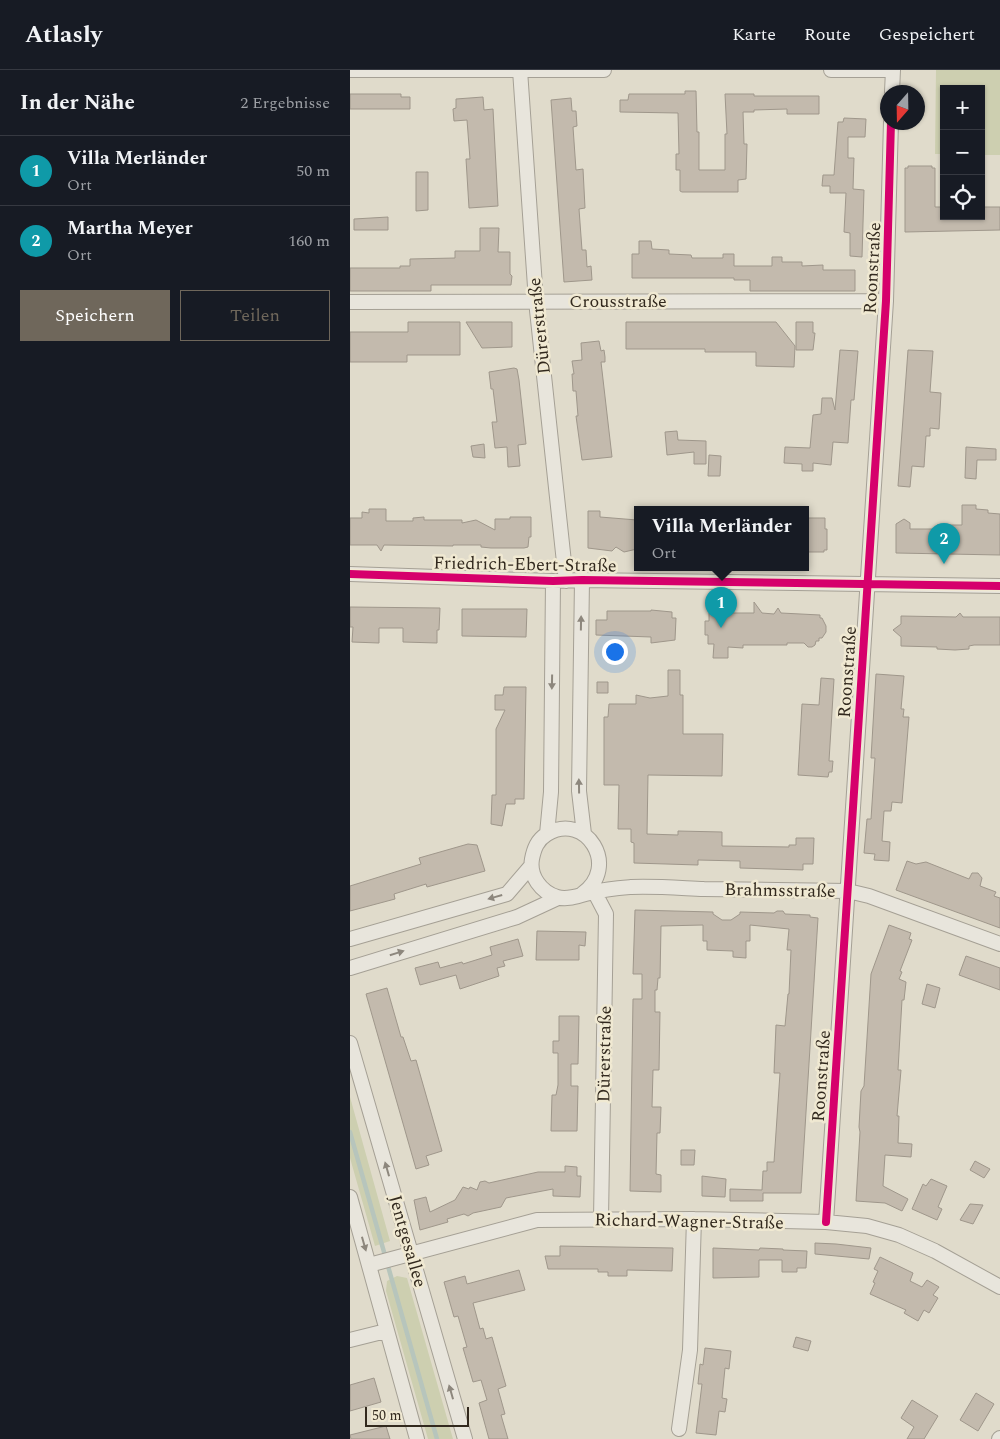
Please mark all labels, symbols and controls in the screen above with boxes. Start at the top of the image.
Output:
text: Atlasly [25,17,102,53]
text: Karte [732,21,776,48]
text: Route [804,21,851,48]
text: Gespeichert [879,21,975,48]
north arrow [880,85,925,130]
map controls [940,85,985,220]
button: + [940,85,985,130]
text: In der Nähe [20,87,135,119]
text: 2 Ergebnisse [240,91,330,115]
button: − [940,130,985,175]
text: Villa Merländer [67,144,207,173]
text: 1 [32,159,40,183]
text: 50 m [296,159,330,183]
text: Ort [67,173,92,197]
button: locate [940,175,985,220]
text: Martha Meyer [67,214,193,243]
street label: Roonstraße [857,222,888,315]
text: 2 [32,229,40,253]
text: 160 m [288,229,330,253]
text: Ort [67,243,92,267]
street label: Dürerstraße [521,276,558,376]
street label: Crousstraße [569,288,667,315]
button: Speichern [20,290,170,341]
button: Teilen [180,290,330,341]
popup [634,506,809,571]
text: Villa Merländer [651,512,792,541]
pin: 2 [928,523,960,564]
text: Ort [651,541,676,565]
street label: Friedrich-Ebert-Straße [433,549,617,580]
pin: 1 [705,587,737,628]
one-way arrow [577,615,585,631]
street label: Roonstraße [831,625,864,719]
your location [602,639,628,665]
one-way arrow [548,674,556,690]
one-way arrow [575,777,583,793]
street label: Brahmsstraße [724,876,836,905]
one-way arrow [488,894,503,902]
one-way arrow [389,949,404,957]
street label: Dürerstraße [590,1005,619,1103]
street label: Roonstraße [805,1029,838,1123]
one-way arrow [383,1161,391,1176]
street label: Jentgesallee [381,1192,434,1291]
street label: Richard-Wagner-Straße [594,1206,784,1237]
one-way arrow [360,1237,368,1252]
one-way arrow [447,1385,455,1400]
scale bar [365,1404,469,1427]
text: 50 m [372,1405,402,1426]

